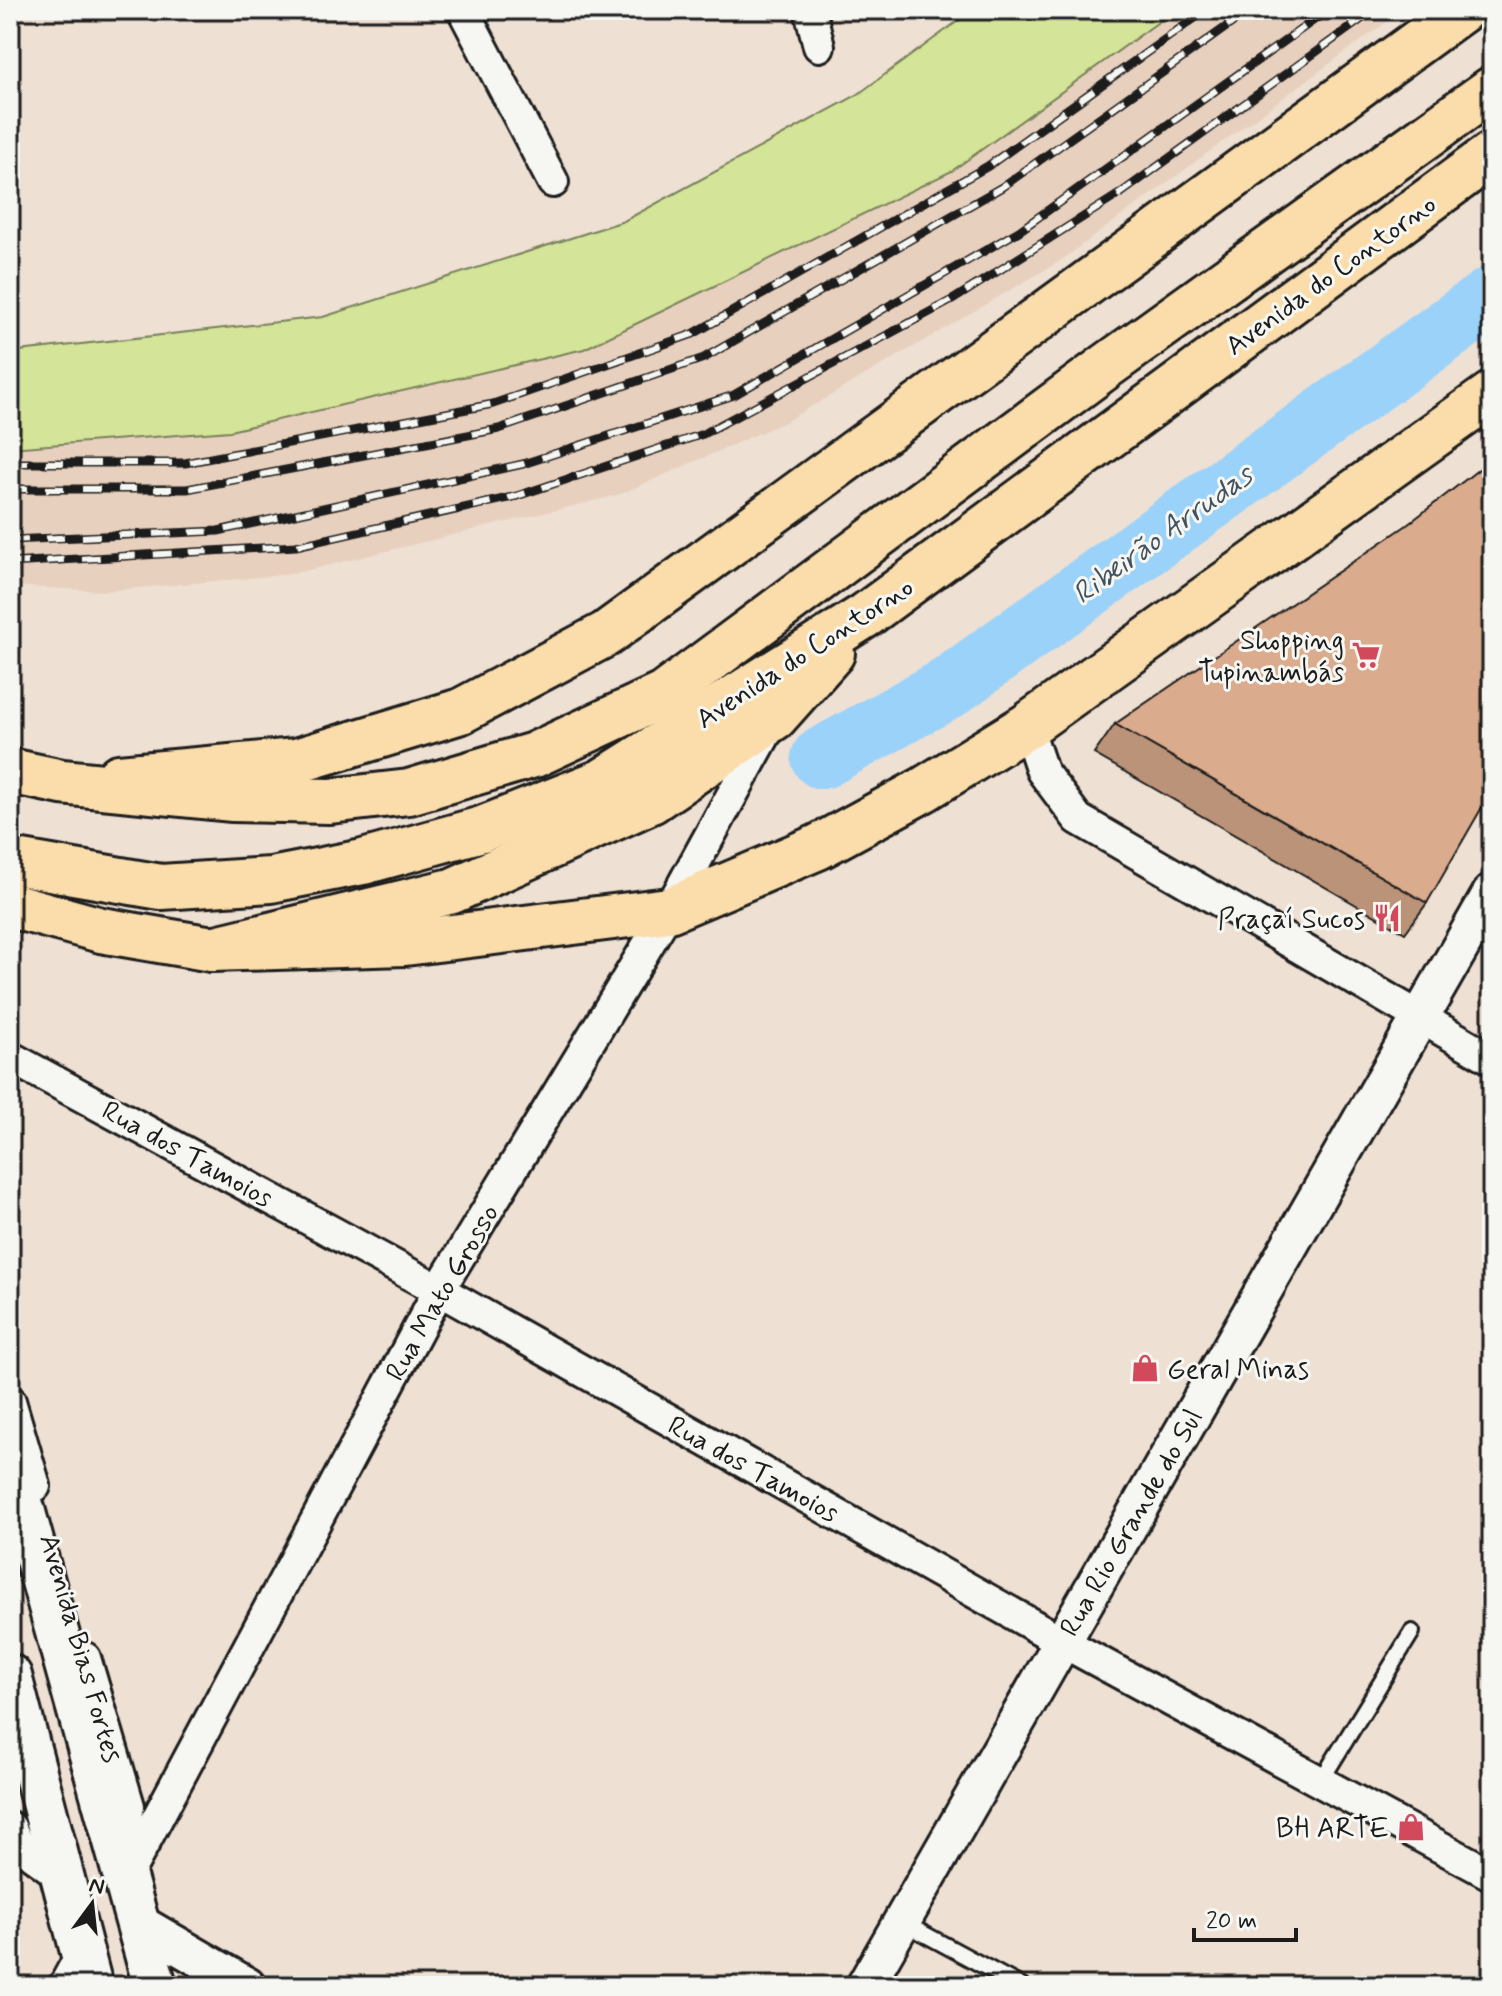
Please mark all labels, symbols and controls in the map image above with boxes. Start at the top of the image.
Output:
street label: Avenida do Contorno [1218,187,1444,365]
water label: Ribeirão Arrudas [1065,455,1263,614]
street label: Avenida do Contorno [689,570,921,738]
place label: Shopping Tupinambás [1198,623,1344,692]
supermarket icon: Shopping Tupinambás [1351,640,1381,670]
place label: Praçaí Sucos [1218,902,1365,939]
restaurant icon: Praçaí Sucos [1372,903,1402,933]
street label: Rua dos Tamoios [95,1093,279,1217]
street label: Rua Mato Grosso [378,1198,509,1388]
place label: Geral Minas [1167,1352,1309,1389]
shop icon: Geral Minas [1130,1353,1160,1383]
street label: Rua Rio Grande do Sul [1052,1403,1212,1644]
street label: Rua dos Tamoios [661,1408,845,1532]
street label: Avenida Bias Fortes [29,1530,130,1767]
place label: BH ARTE [1276,1811,1389,1848]
shop icon: BH ARTE [1396,1812,1426,1842]
north arrow [52,1864,132,1944]
text: N [86,1871,107,1902]
scale bar [1194,1892,1296,1942]
text: 20 m [1206,1906,1257,1937]

